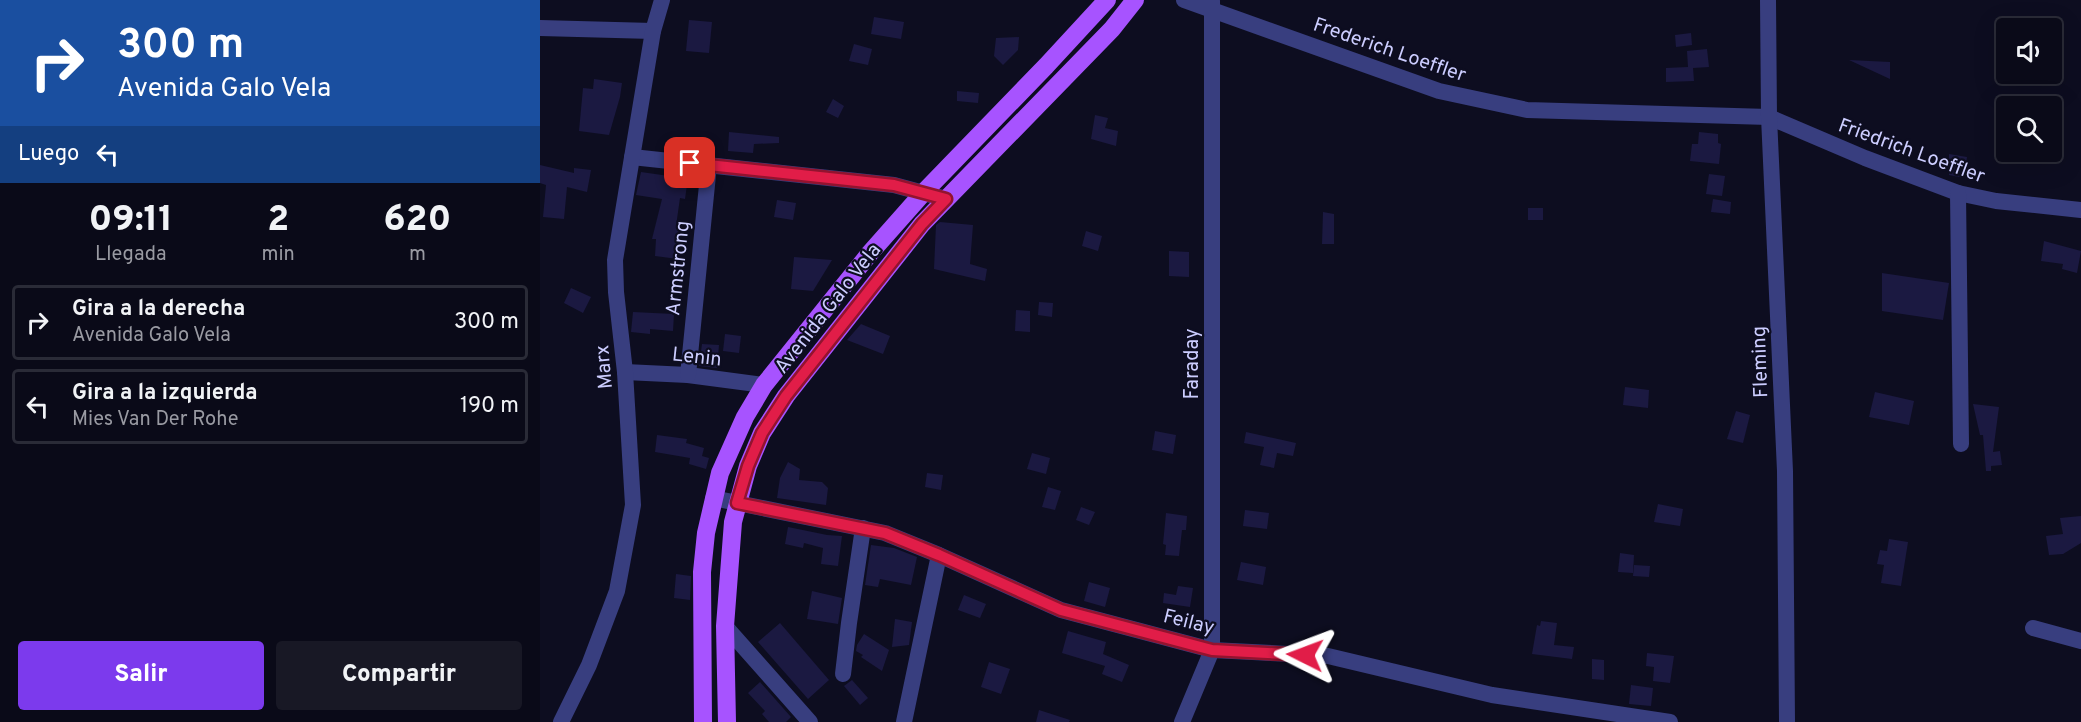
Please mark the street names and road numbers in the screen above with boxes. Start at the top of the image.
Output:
street label: Frederich Loeffler [1309,13,1469,89]
street label: Friedrich Loeffler [1834,113,1989,191]
street label: Armstrong [661,219,697,317]
street label: Avenida Galo Vela [769,239,888,380]
street label: Fleming [1747,325,1775,399]
street label: Faraday [1180,329,1206,399]
street label: Lenin [671,342,723,374]
street label: Marx [590,344,620,390]
street label: Feilay [1160,604,1217,642]

